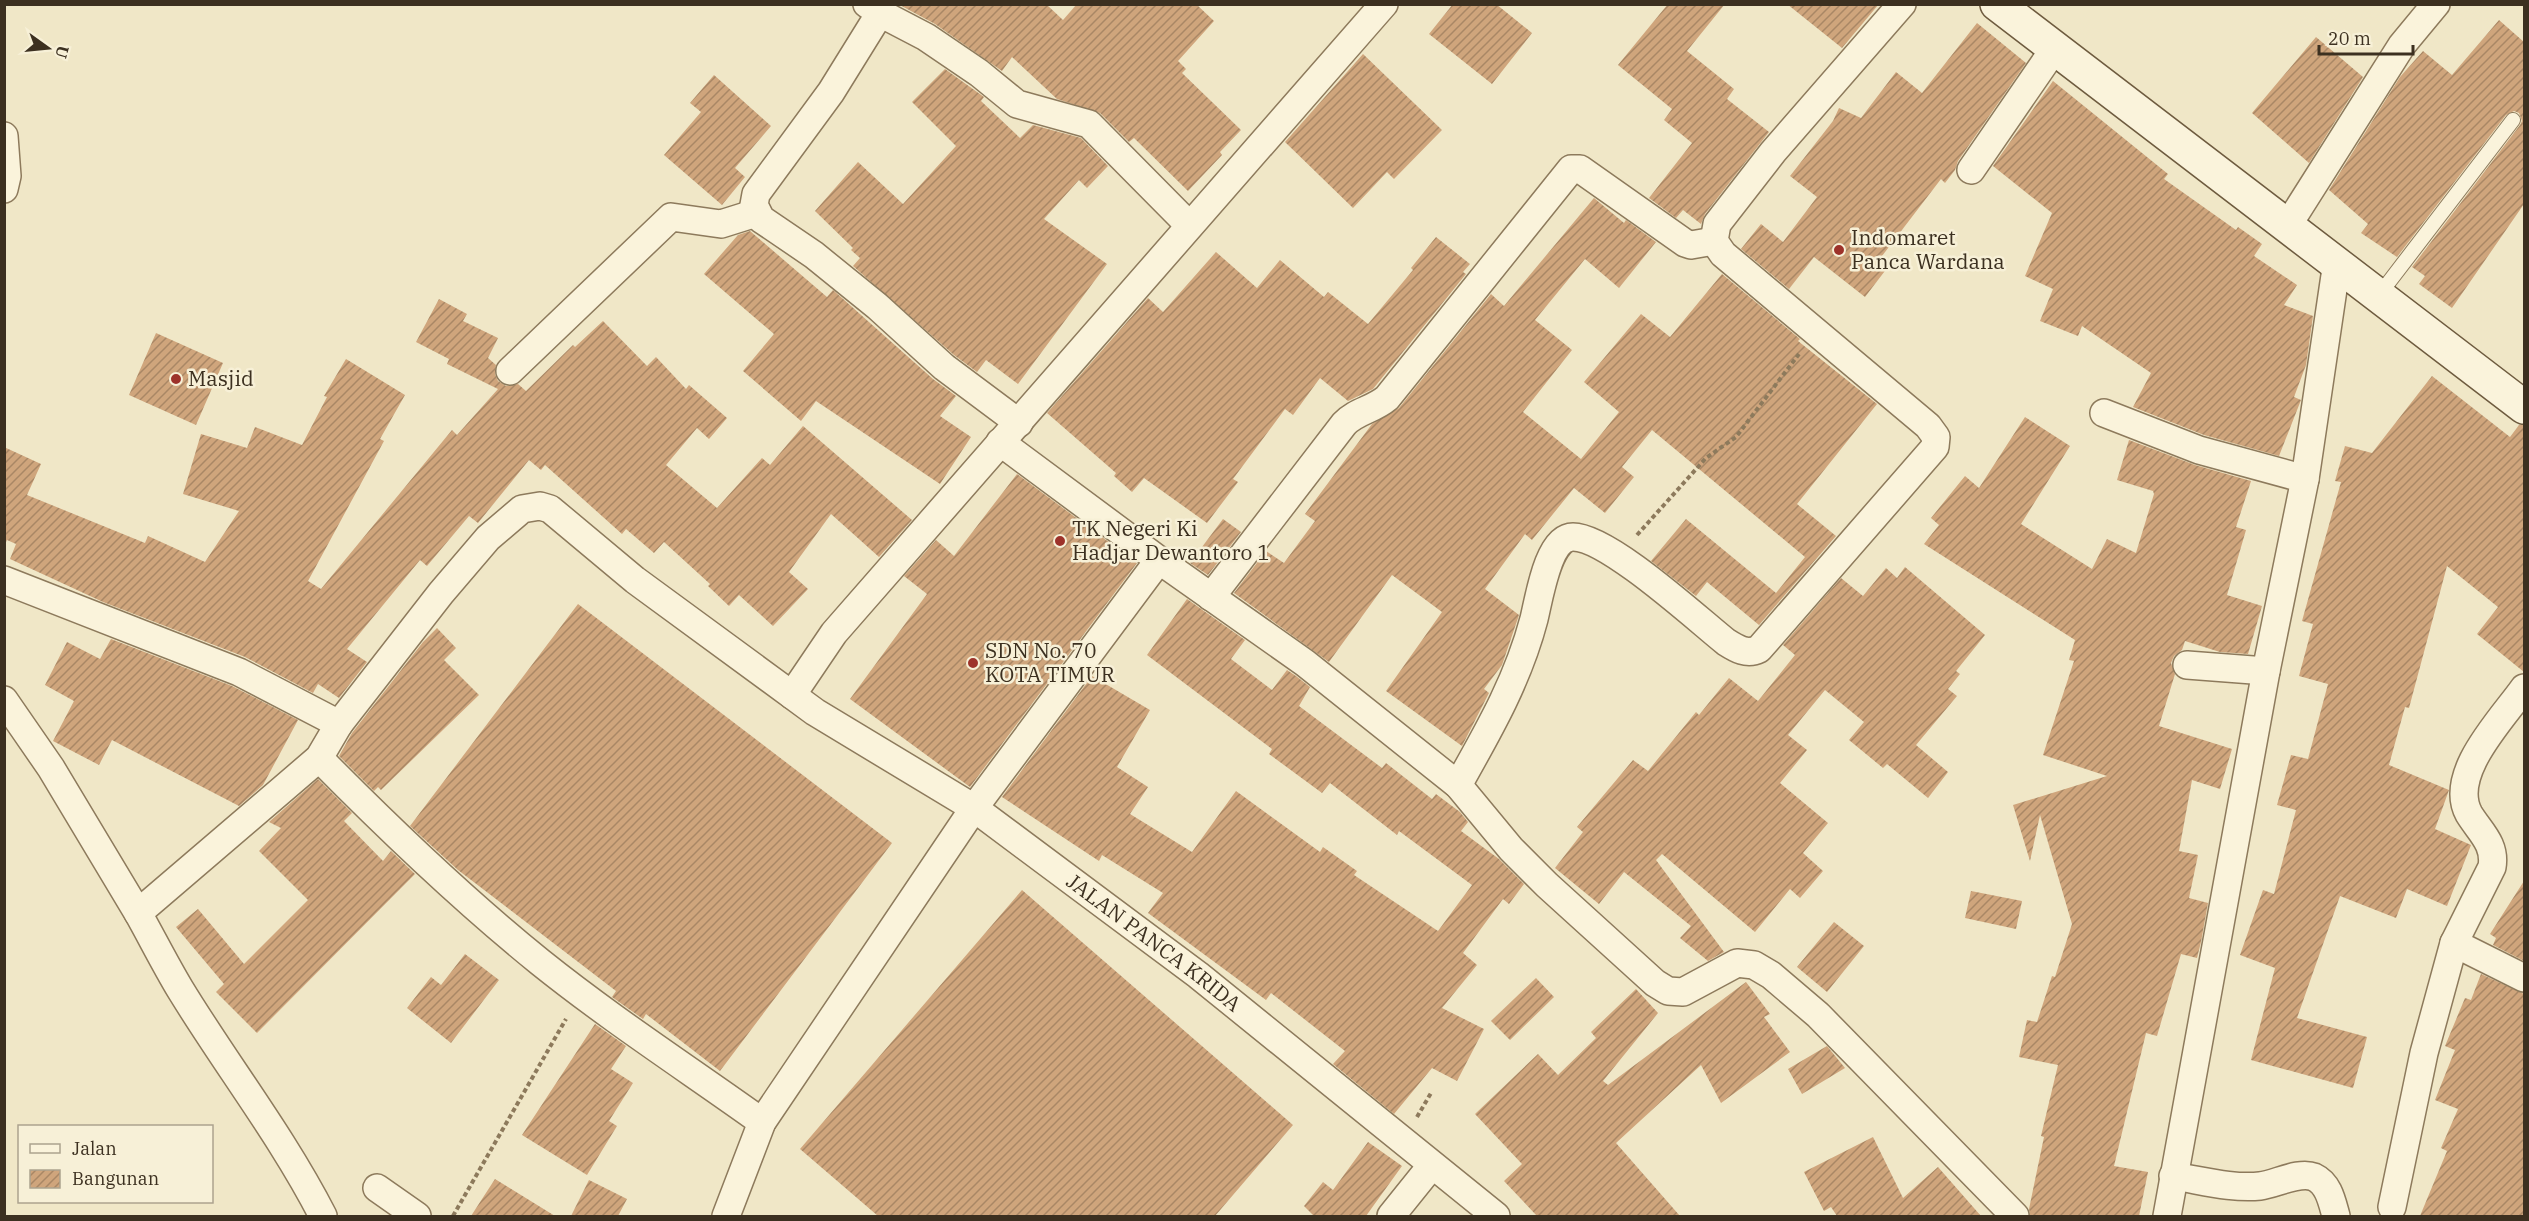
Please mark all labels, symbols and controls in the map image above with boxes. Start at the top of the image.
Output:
north arrow [18,18,78,78]
scale bar [2319,18,2414,56]
text: 20 m [2328,27,2371,50]
text: U [51,43,74,60]
place label: Indomaret Panca Wardana [1851,223,2005,275]
marker: Indomaret Panca Wardana [1832,243,1846,257]
place label: Masjid [188,364,254,392]
marker: Masjid [169,372,183,386]
place label: TK Negeri Ki Hadjar Dewantoro 1 [1072,514,1270,566]
marker: TK Negeri Ki Hadjar Dewantoro 1 [1053,534,1067,548]
place label: SDN No. 70 KOTA TIMUR [985,636,1115,688]
marker: SDN No. 70 KOTA TIMUR [966,656,980,670]
street label: JALAN PANCA KRIDA [1061,867,1248,1018]
legend [18,1125,213,1203]
text: Jalan [72,1137,117,1160]
text: Bangunan [72,1167,159,1190]

